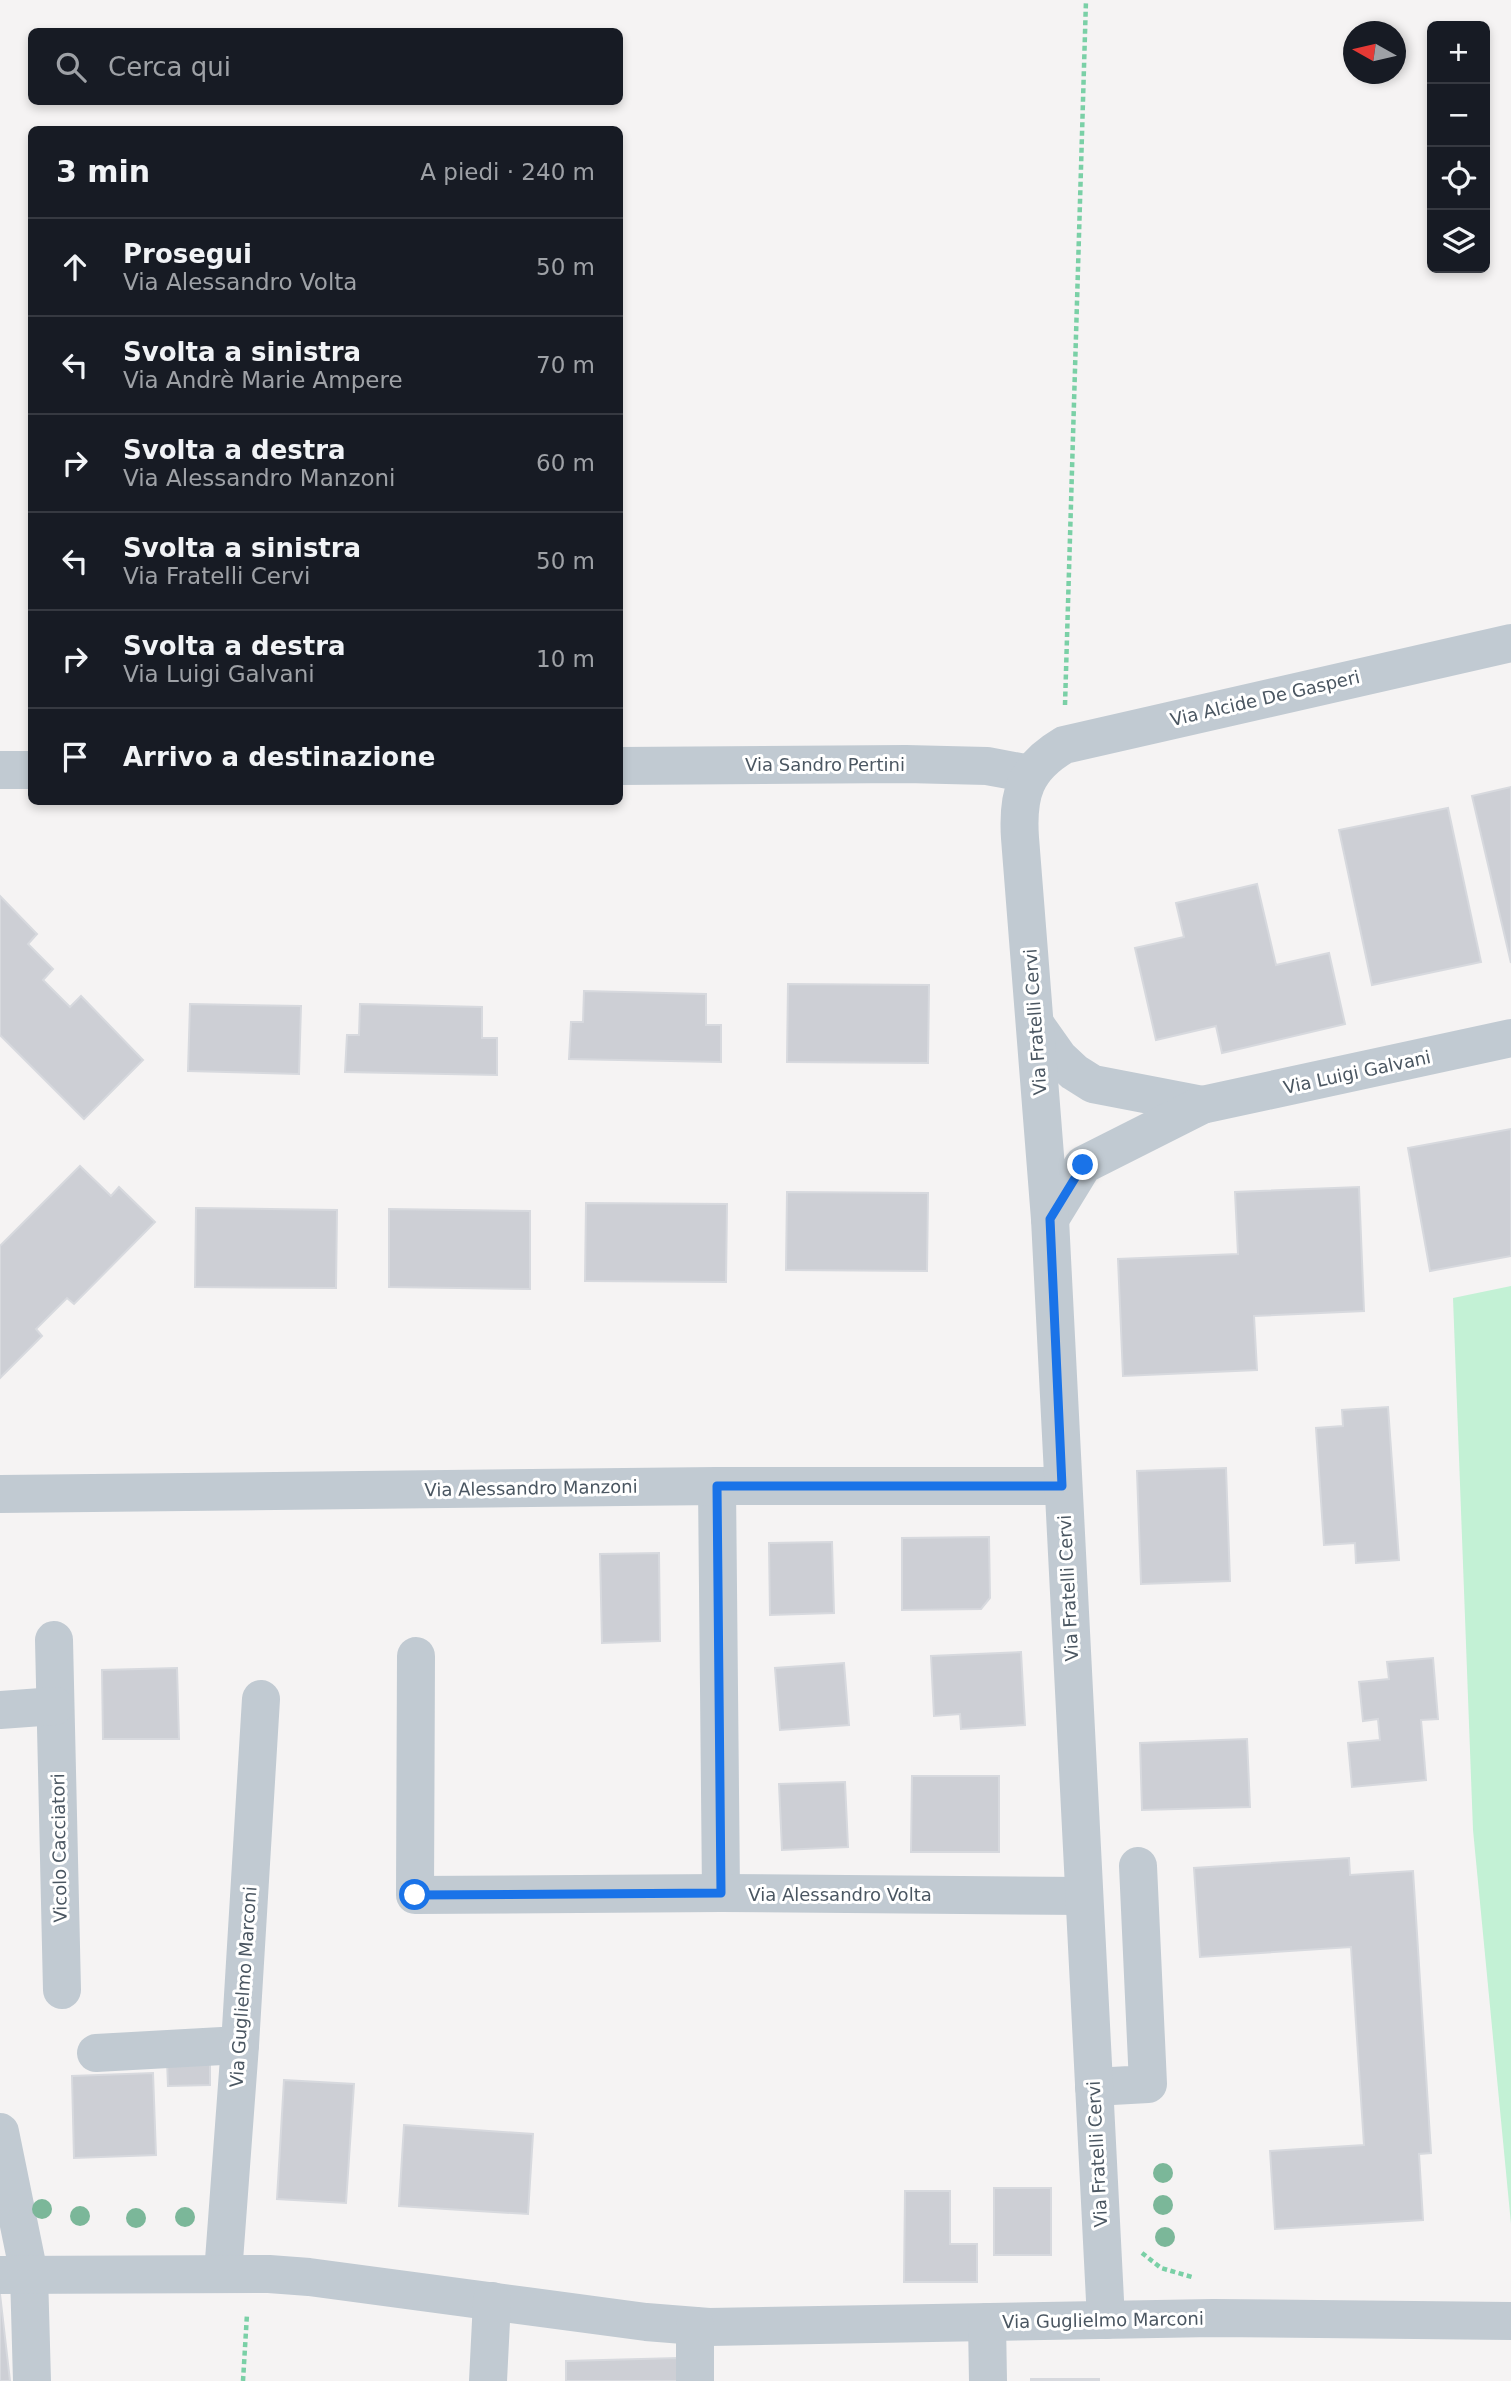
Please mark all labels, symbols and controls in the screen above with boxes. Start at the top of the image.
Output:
north arrow [1343,21,1406,84]
map controls [1427,21,1490,273]
button: + [1427,21,1490,84]
search box [28,28,623,105]
icon: search [52,48,90,86]
text: Cerca qui [108,52,231,82]
button: − [1427,84,1490,147]
button: locate [1427,147,1490,210]
text: 3 min [56,154,150,189]
text: A piedi · 240 m [420,159,595,185]
button: layers [1427,210,1490,273]
text: Prosegui [123,239,252,269]
icon: ahead [56,248,94,286]
text: 50 m [536,254,595,280]
text: Via Alessandro Volta [123,269,357,295]
text: Svolta a sinistra [123,337,361,367]
icon: left [56,346,94,384]
text: 70 m [536,352,595,378]
text: Via Andrè Marie Ampere [123,367,403,393]
text: Svolta a destra [123,435,346,465]
icon: right [56,444,94,482]
text: 60 m [536,450,595,476]
text: Via Alessandro Manzoni [123,465,396,491]
text: Svolta a sinistra [123,533,361,563]
icon: left [56,542,94,580]
text: 50 m [536,548,595,574]
text: Via Fratelli Cervi [123,563,310,589]
text: Svolta a destra [123,631,346,661]
icon: right [56,640,94,678]
text: 10 m [536,646,595,672]
text: Via Luigi Galvani [123,661,315,687]
street label: Via Alcide De Gasperi [1168,666,1362,730]
icon: arrive [56,738,94,776]
text: Arrivo a destinazione [123,742,435,772]
street label: Via Sandro Pertini [745,754,905,775]
street label: Via Fratelli Cervi [1019,948,1051,1096]
street label: Via Luigi Galvani [1281,1046,1433,1098]
route end [1067,1149,1098,1180]
street label: Via Alessandro Manzoni [424,1476,638,1500]
street label: Via Fratelli Cervi [1054,1514,1082,1662]
street label: Vicolo Cacciatori [47,1773,71,1923]
route start [399,1879,430,1910]
street label: Via Alessandro Volta [748,1884,932,1905]
street label: Via Guglielmo Marconi [225,1886,261,2088]
street label: Via Fratelli Cervi [1083,2080,1111,2228]
street label: Via Guglielmo Marconi [1002,2308,1204,2332]

